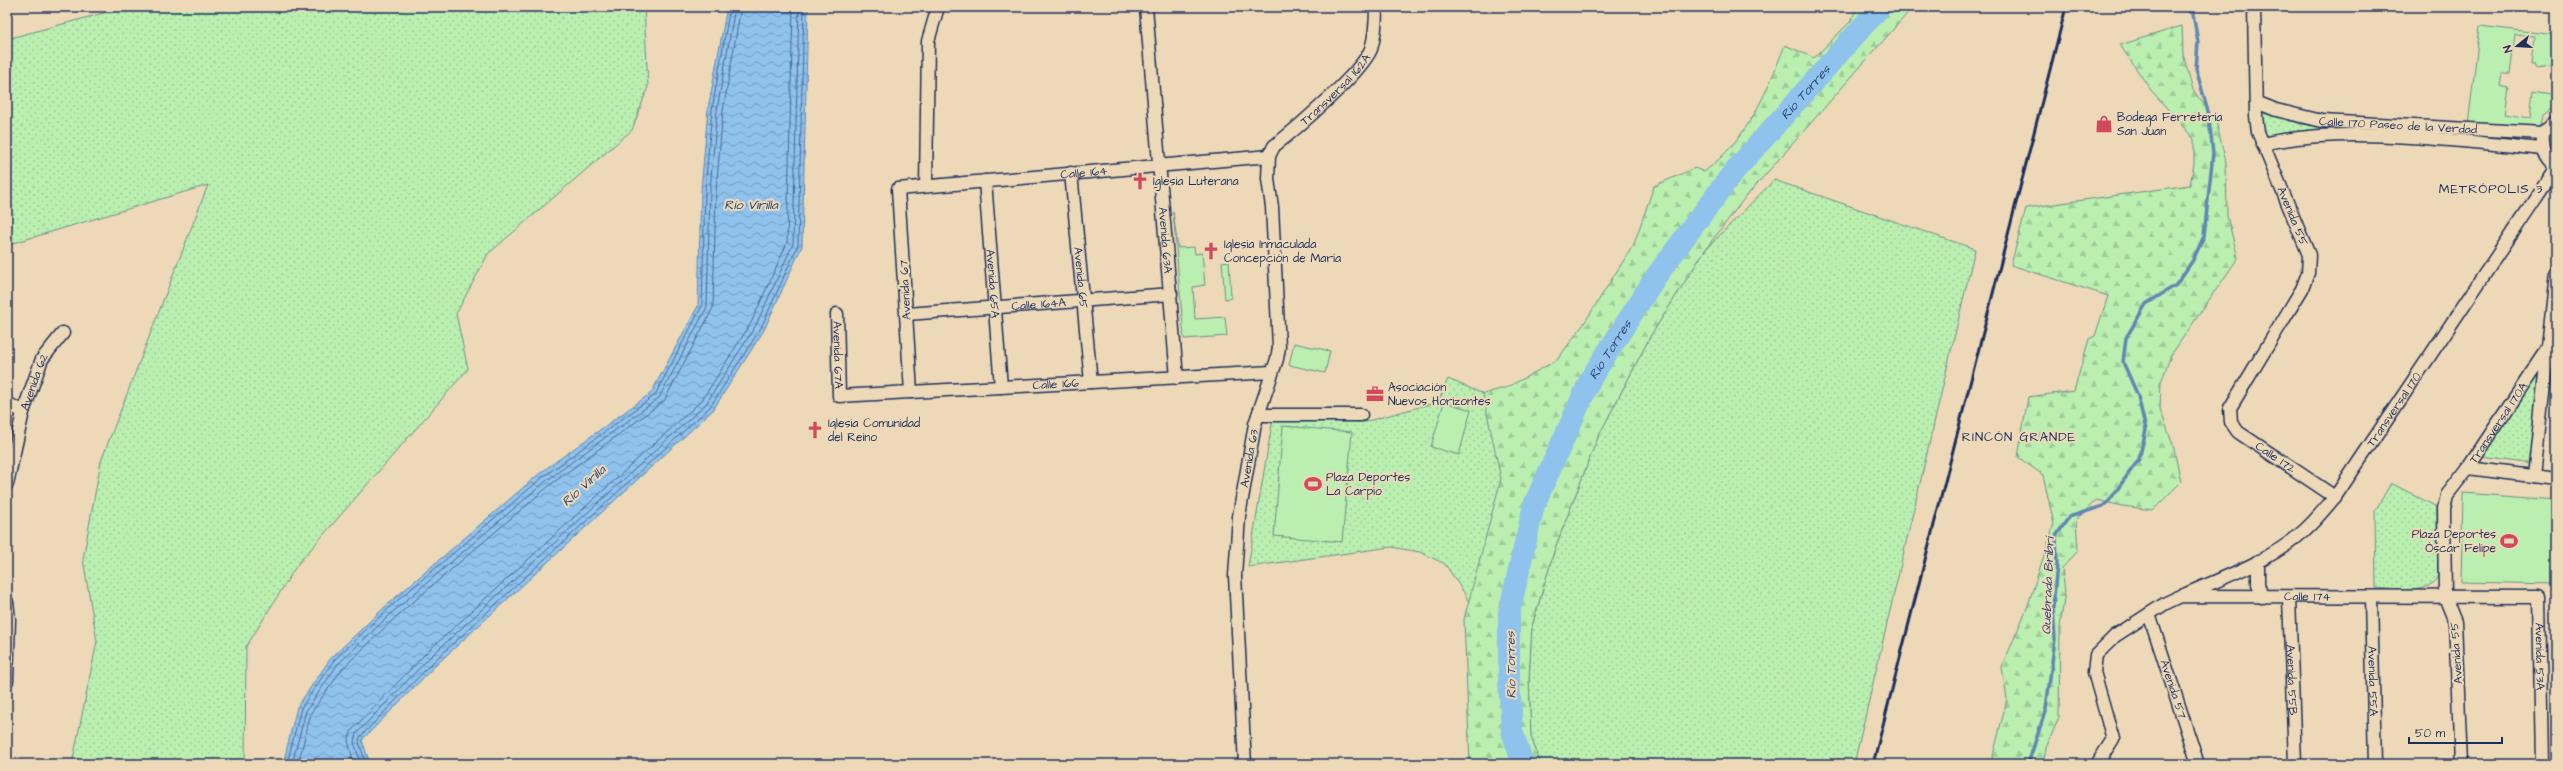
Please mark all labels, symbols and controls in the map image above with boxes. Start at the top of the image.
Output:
north arrow [2497,26,2537,66]
text: N [2500,43,2516,55]
street label: Transversal 162A [1297,50,1375,129]
water label: Río Torres [1777,60,1836,123]
place label: Bodega Ferretería San Juan [2117,109,2222,140]
street label: Calle 170 Paseo de la Verdad [2319,113,2477,138]
shop icon: Bodega Ferretería San Juan [2094,114,2114,134]
street label: Calle 164 [1060,162,1108,184]
church icon: Iglesia Luterana [1130,171,1150,191]
place label: Iglesia Luterana [1153,173,1239,191]
district label: METRÓPOLIS 3 [2439,180,2543,198]
street label: Avenida 55 [2273,184,2312,249]
water label: Río Virilla [724,196,779,214]
street label: Avenida 63A [1154,206,1176,274]
place label: Iglesia Inmaculada Concepción de María [1224,236,1341,267]
church icon: Iglesia Inmaculada Concepción de María [1201,241,1221,261]
street label: Avenida 65 [1069,246,1092,309]
street label: Avenida 65A [981,249,1004,319]
street label: Avenida 67 [895,259,916,320]
street label: Calle 164A [1011,294,1067,315]
water label: Río Torres [1585,315,1637,383]
street label: Avenida 67A [828,321,847,389]
street label: Avenida 62 [16,349,53,413]
street label: Transversal 170 [2363,369,2426,451]
street label: Calle 166 [1032,375,1080,394]
place label: Asociación Nuevos Horizontes [1388,379,1490,410]
street label: Transversal 170A [2465,379,2532,467]
office icon: Asociación Nuevos Horizontes [1365,384,1385,404]
place label: Iglesia Comunidad del Reino [828,415,920,446]
church icon: Iglesia Comunidad del Reino [805,420,825,440]
street label: Avenida 63 [1236,428,1263,489]
district label: RINCÓN GRANDE [1962,428,2076,446]
street label: Calle 172 [2252,438,2299,477]
water label: Río Virilla [558,460,611,510]
place label: Plaza Deportes La Carpio [1326,469,1410,500]
sports icon: Plaza Deportes La Carpio [1303,474,1323,494]
place label: Plaza Deportes Óscar Felipe [2412,526,2496,557]
sports icon: Plaza Deportes Óscar Felipe [2499,531,2519,551]
water label: Quebrada Bribrí [2037,535,2059,635]
street label: Calle 174 [2284,588,2331,605]
street label: Avenida 55 [2446,621,2467,685]
street label: Avenida 53A [2530,622,2549,691]
water label: Río Torres [1501,630,1521,699]
street label: Avenida 55B [2282,644,2301,716]
street label: Avenida 55A [2363,646,2382,717]
street label: Avenida 57 [2155,658,2191,722]
scale bar [2409,719,2502,745]
text: 50 m [2415,725,2446,742]

